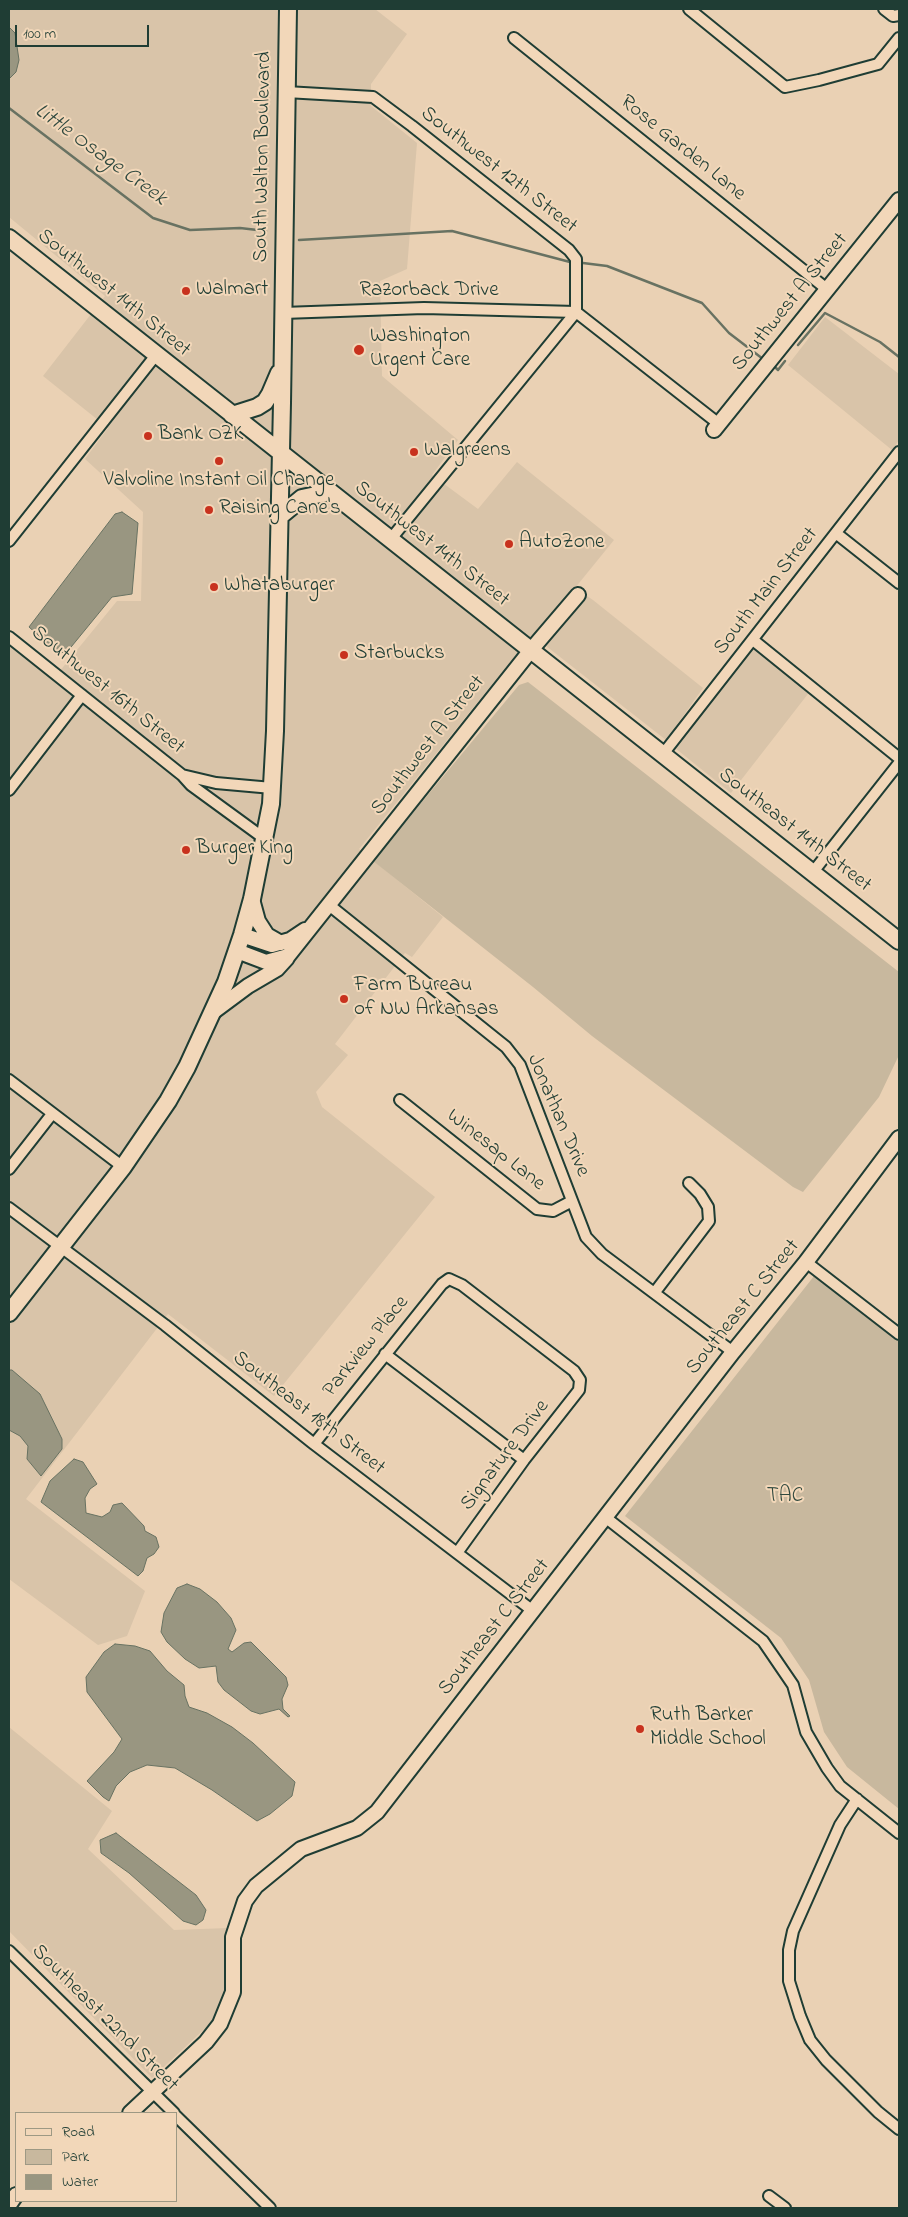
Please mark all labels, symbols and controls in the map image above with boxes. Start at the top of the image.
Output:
scale bar [18,15,151,47]
text: 100 m [23,23,56,45]
street label: South Walton Boulevard [250,51,278,263]
street label: Rose Garden Lane [614,91,750,207]
water label: Little Osage Creek [29,99,171,213]
street label: Southwest 12th Street [415,102,581,240]
street label: Southwest 14th Street [31,224,195,364]
street label: Southwest A Street [728,229,854,377]
place label: Walmart [196,278,268,304]
street label: Razorback Drive [359,279,499,305]
marker: Walmart [180,285,192,297]
place label: Washington Urgent Care [370,325,470,375]
marker: Washington Urgent Care [352,343,366,357]
place label: Bank OZK [158,423,243,449]
marker: Bank OZK [142,430,154,442]
place label: Walgreens [424,439,511,465]
marker: Walgreens [408,446,420,458]
marker: Valvoline Instant Oil Change [213,455,225,467]
place label: Valvoline Instant Oil Change [104,469,334,495]
street label: Southwest 14th Street [348,477,514,613]
place label: Raising Cane's [219,497,341,523]
marker: Raising Cane's [203,504,215,516]
street label: South Main Street [709,523,825,661]
place label: AutoZone [519,531,604,557]
marker: AutoZone [503,538,515,550]
place label: Whataburger [224,574,335,600]
marker: Whataburger [208,581,220,593]
street label: Southwest 16th Street [25,621,189,761]
place label: Starbucks [354,642,445,668]
marker: Starbucks [338,649,350,661]
street label: Southwest A Street [367,671,491,821]
street label: Southeast 14th Street [712,763,876,899]
place label: Burger King [196,837,293,863]
marker: Burger King [180,844,192,856]
place label: Farm Bureau of NW Arkansas [354,974,499,1024]
marker: Farm Bureau of NW Arkansas [338,993,350,1005]
street label: Jonathan Drive [520,1051,594,1181]
street label: Winesap Lane [441,1105,549,1197]
street label: Southeast C Street [682,1235,806,1381]
street label: Parkview Place [319,1291,415,1403]
street label: Southeast 18th Street [227,1347,389,1481]
street label: Signature Drive [456,1396,556,1516]
park label: TAC [767,1485,803,1511]
street label: Southeast C Street [434,1555,556,1701]
place label: Ruth Barker Middle School [650,1704,766,1754]
marker: Ruth Barker Middle School [634,1723,646,1735]
street label: Southeast 22nd Street [25,1940,183,2098]
legend [15,2112,178,2202]
text: Road [62,2121,95,2143]
text: Park [62,2146,89,2168]
text: Water [62,2171,98,2193]

